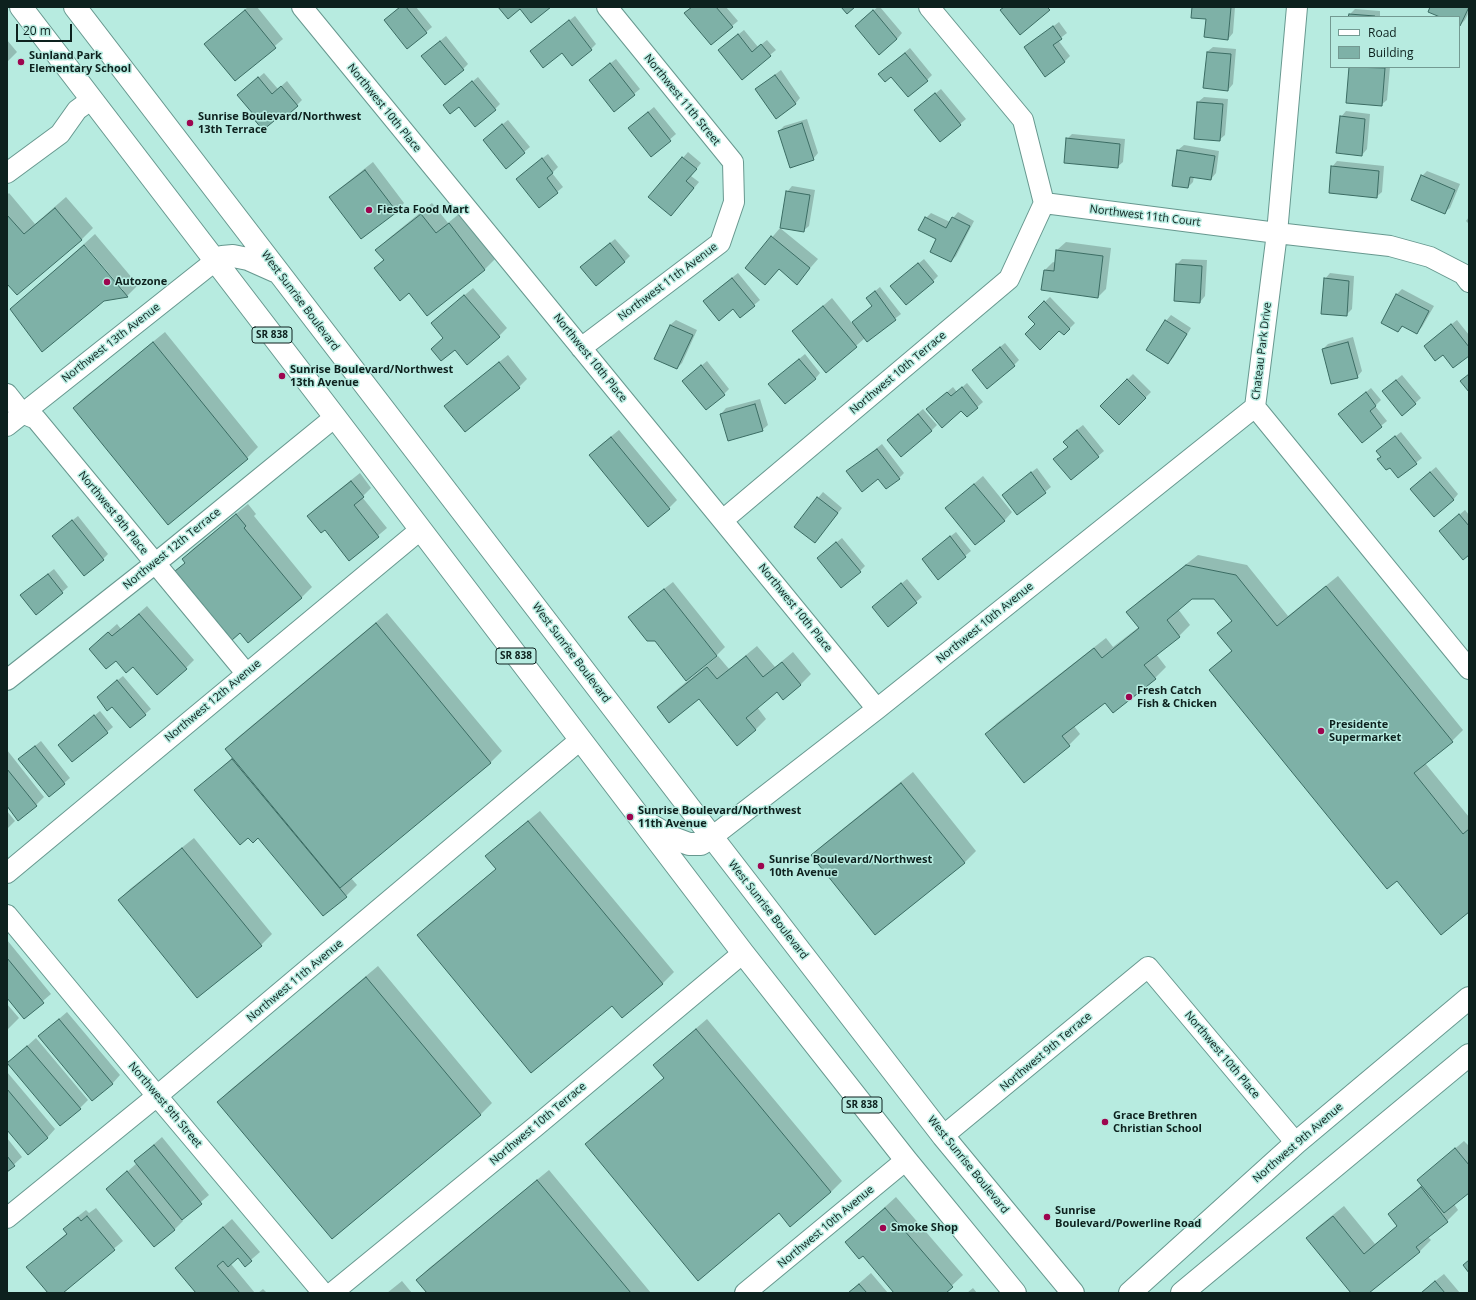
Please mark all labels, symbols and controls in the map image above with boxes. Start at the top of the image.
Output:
scale bar [18,16,74,42]
legend [1330,16,1460,68]
text: 20 m [23,22,51,39]
text: Road [1368,24,1397,41]
text: Building [1368,44,1413,61]
place label: Sunland Park Elementary School [29,49,131,75]
street label: Northwest 11th Street [641,52,723,148]
marker: Sunland Park Elementary School [16,57,26,67]
street label: Northwest 10th Place [344,61,424,155]
place label: Sunrise Boulevard/Northwest 13th Terrace [198,110,361,136]
marker: Sunrise Boulevard/Northwest 13th Terrace [185,118,195,128]
place label: Fiesta Food Mart [377,203,469,217]
street label: Northwest 11th Court [1089,203,1201,229]
marker: Fiesta Food Mart [364,205,374,215]
street label: Northwest 11th Avenue [616,240,720,324]
street label: West Sunrise Boulevard [258,248,342,354]
place label: Autozone [115,275,167,289]
marker: Autozone [102,277,112,287]
street label: Northwest 13th Avenue [59,300,163,386]
street label: Chateau Park Drive [1249,301,1275,401]
street label: Northwest 10th Place [550,311,630,405]
road number: SR 838 [252,327,292,343]
street label: Northwest 10th Terrace [847,329,949,417]
place label: Sunrise Boulevard/Northwest 13th Avenue [290,363,453,389]
marker: Sunrise Boulevard/Northwest 13th Avenue [277,371,287,381]
street label: Northwest 9th Place [75,469,151,557]
street label: Northwest 12th Terrace [121,506,223,592]
street label: Northwest 10th Place [755,561,835,655]
street label: Northwest 10th Avenue [934,580,1036,666]
street label: West Sunrise Boulevard [529,600,613,706]
road number: SR 838 [496,648,536,664]
street label: Northwest 12th Avenue [162,657,264,745]
place label: Fresh Catch Fish & Chicken [1137,684,1217,710]
marker: Fresh Catch Fish & Chicken [1124,692,1134,702]
place label: Presidente Supermarket [1329,718,1401,744]
marker: Presidente Supermarket [1316,726,1326,736]
place label: Sunrise Boulevard/Northwest 11th Avenue [638,804,801,830]
marker: Sunrise Boulevard/Northwest 11th Avenue [625,812,635,822]
place label: Sunrise Boulevard/Northwest 10th Avenue [769,853,932,879]
street label: West Sunrise Boulevard [725,858,811,962]
marker: Sunrise Boulevard/Northwest 10th Avenue [756,861,766,871]
street label: Northwest 11th Avenue [244,937,346,1025]
street label: Northwest 10th Place [1182,1009,1262,1101]
street label: Northwest 9th Terrace [998,1010,1094,1094]
street label: Northwest 9th Street [125,1060,205,1150]
street label: Northwest 10th Terrace [487,1080,589,1168]
road number: SR 838 [842,1097,882,1113]
street label: Northwest 9th Avenue [1250,1100,1346,1186]
place label: Grace Brethren Christian School [1113,1109,1202,1135]
street label: West Sunrise Boulevard [925,1114,1011,1216]
marker: Grace Brethren Christian School [1100,1117,1110,1127]
street label: Northwest 10th Avenue [775,1183,877,1271]
place label: Sunrise Boulevard/Powerline Road [1055,1204,1201,1230]
marker: Sunrise Boulevard/Powerline Road [1042,1212,1052,1222]
place label: Smoke Shop [891,1221,958,1235]
marker: Smoke Shop [878,1223,888,1233]

